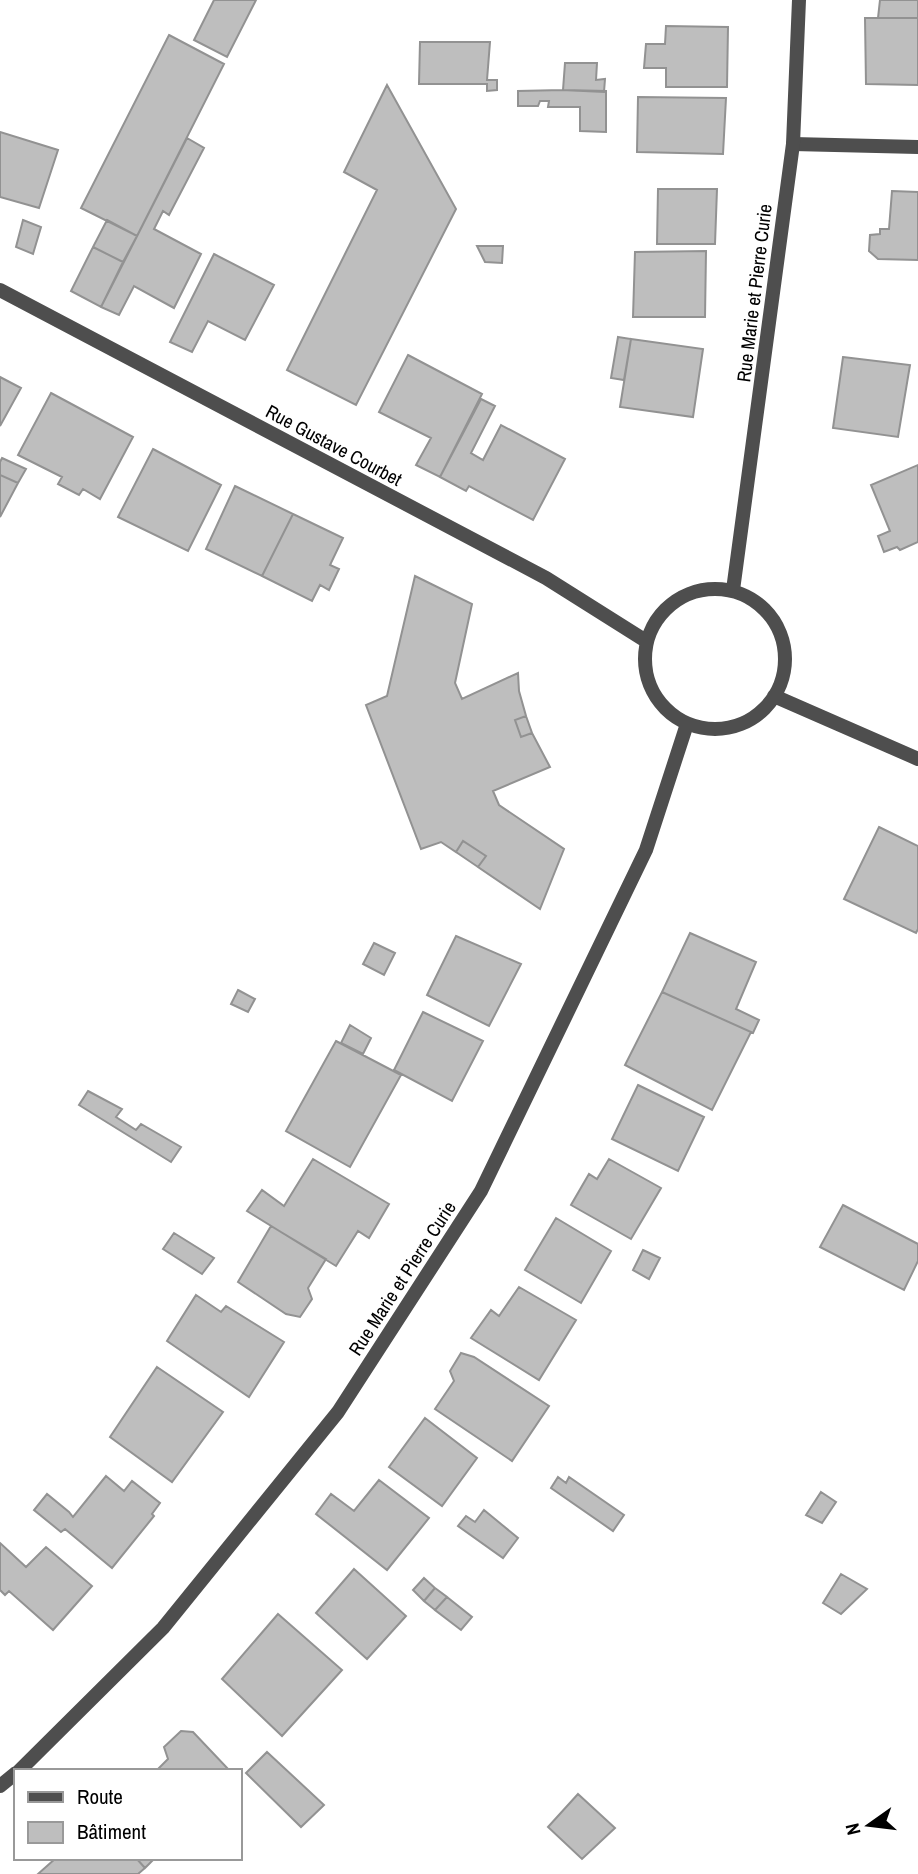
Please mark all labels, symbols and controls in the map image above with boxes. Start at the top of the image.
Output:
street label: Rue Marie et Pierre Curie [730,202,778,384]
street label: Rue Gustave Courbet [261,398,407,492]
street label: Rue Marie et Pierre Curie [342,1196,462,1360]
legend [14,1769,242,1860]
text: Route [77,1782,123,1811]
north arrow [834,1790,904,1860]
text: Bâtiment [77,1817,146,1846]
text: N [839,1821,866,1838]

